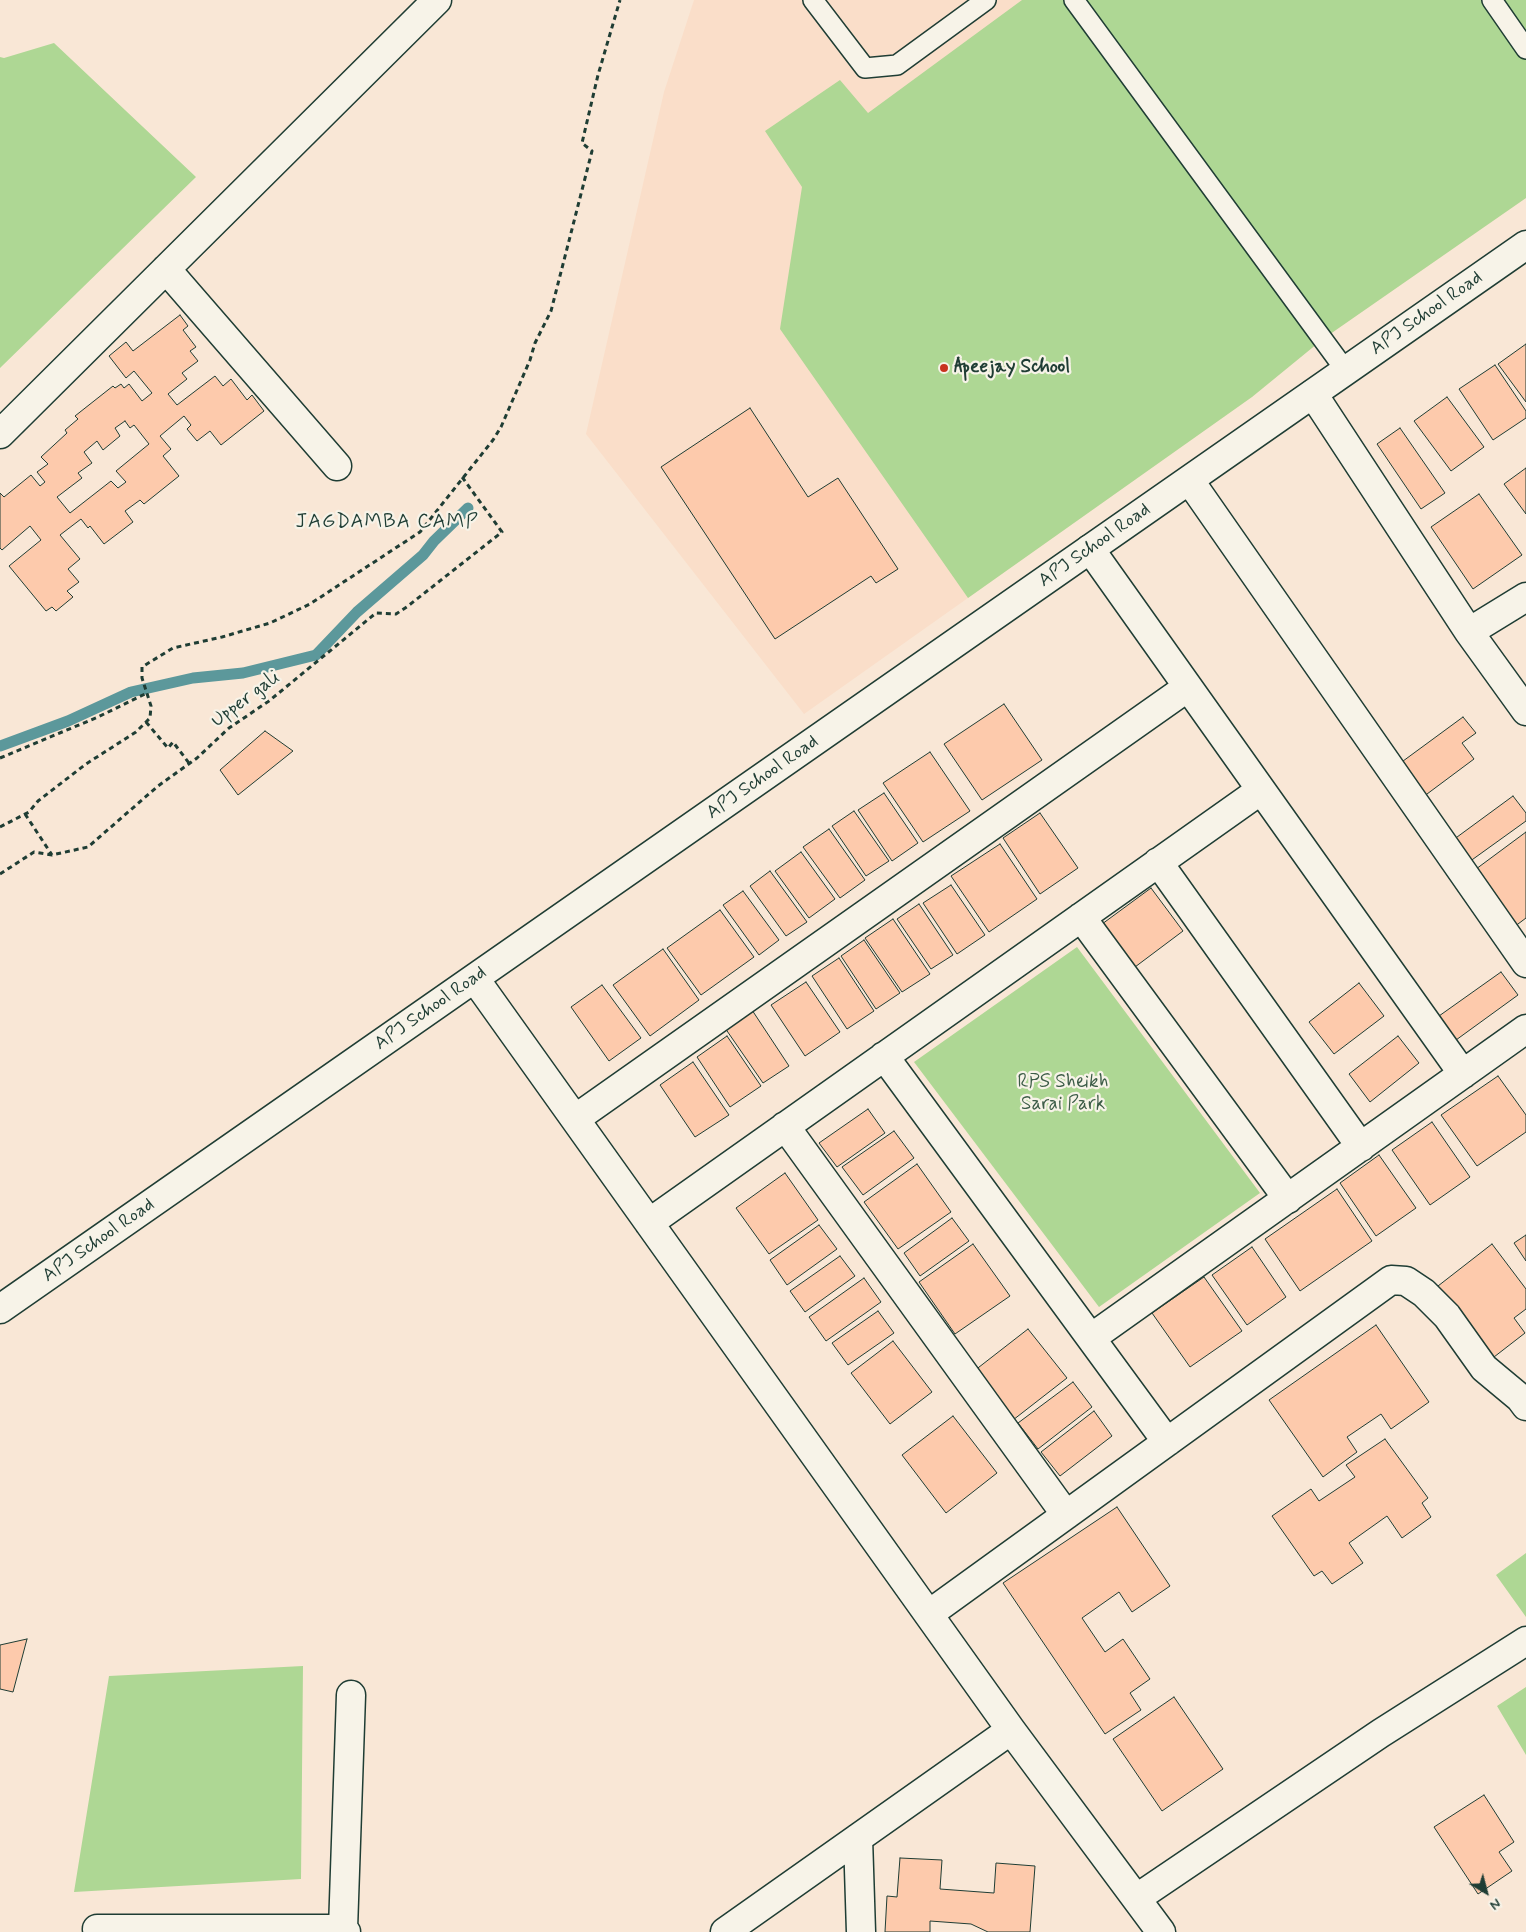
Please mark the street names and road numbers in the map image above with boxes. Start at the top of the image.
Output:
street label: APJ School Road [1367,267,1487,361]
street label: APJ School Road [1035,499,1155,593]
street label: Upper gali [207,667,285,733]
street label: APJ School Road [703,731,823,825]
street label: APJ School Road [371,962,491,1056]
street label: APJ School Road [39,1194,159,1288]

